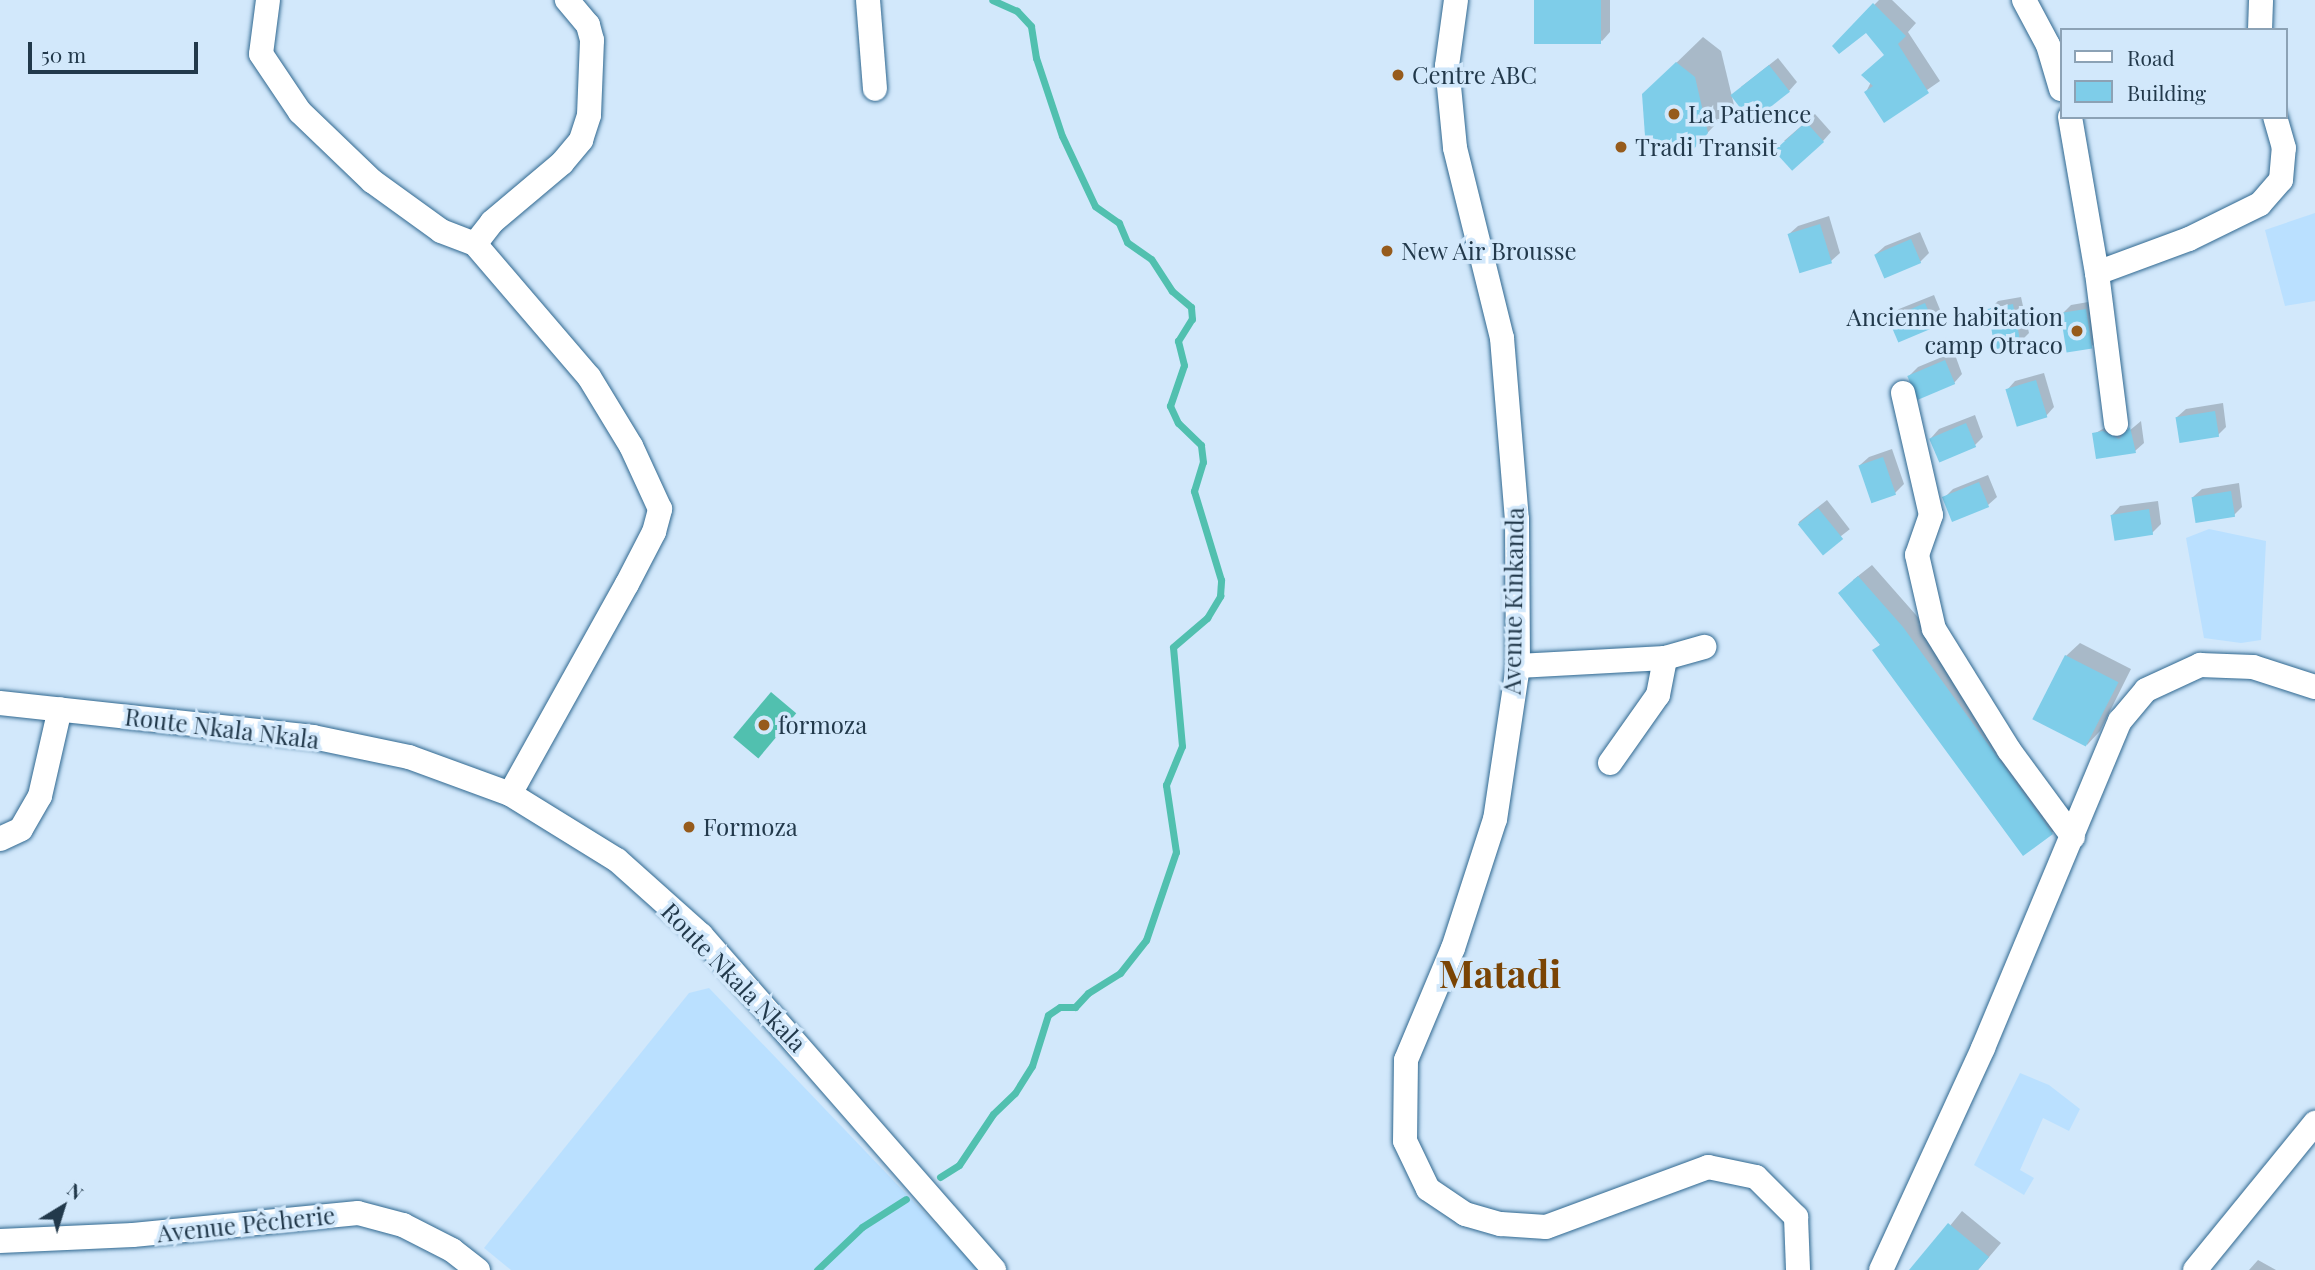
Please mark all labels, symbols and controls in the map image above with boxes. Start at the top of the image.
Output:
scale bar [32,28,201,72]
legend [2060,28,2287,119]
text: 50 m [41,40,86,68]
text: Road [2127,43,2175,71]
place label: Centre ABC [1412,61,1538,89]
marker: Centre ABC [1390,67,1406,83]
text: Building [2127,78,2206,106]
place label: La Patience [1688,100,1812,128]
marker: La Patience [1666,106,1682,122]
place label: Tradi Transit [1635,133,1778,161]
marker: Tradi Transit [1613,139,1629,155]
place label: New Air Brousse [1401,237,1579,265]
marker: New Air Brousse [1379,243,1395,259]
place label: Ancienne habitation camp Otraco [1846,303,2063,359]
marker: Ancienne habitation camp Otraco [2069,323,2085,339]
street label: Avenue Kinkanda [1497,507,1529,695]
street label: Route Nkala Nkala [123,702,321,754]
place label: formoza [778,711,867,739]
marker: formoza [756,717,772,733]
place label: Formoza [703,813,798,841]
marker: Formoza [681,819,697,835]
street label: Route Nkala Nkala [656,897,812,1057]
district label: Matadi [1439,950,1561,996]
north arrow [28,1172,98,1242]
text: N [63,1176,89,1205]
street label: Avenue Pêcherie [156,1200,336,1248]

